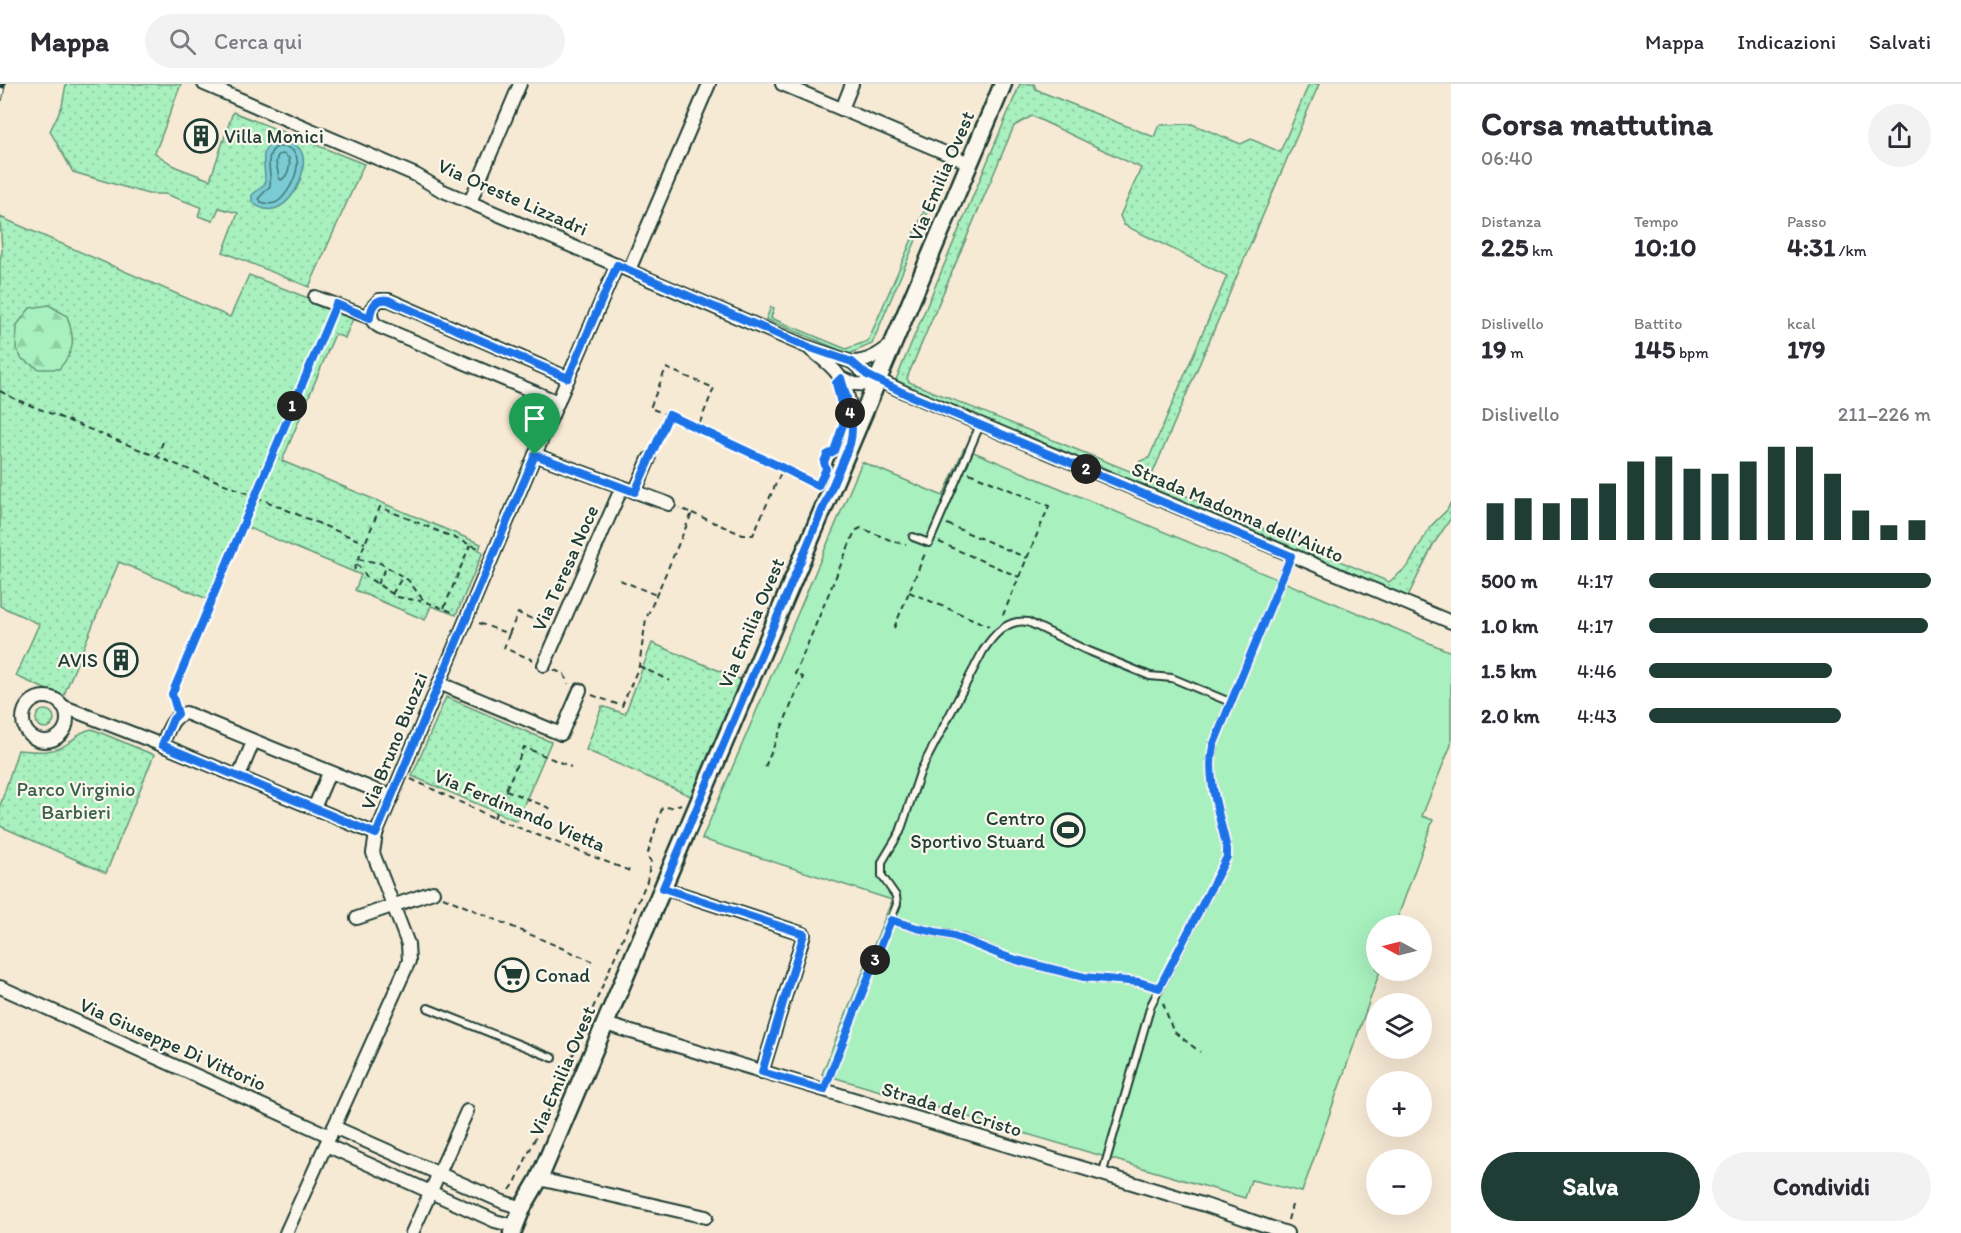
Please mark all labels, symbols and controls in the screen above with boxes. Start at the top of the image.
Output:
search box [145,14,565,68]
text: Mappa [30,24,109,58]
icon: search [166,25,199,58]
text: Cerca qui [214,28,302,55]
text: Mappa [1645,29,1704,54]
text: Indicazioni [1737,29,1836,54]
text: Salvati [1869,29,1931,54]
text: Corsa mattutina [1481,104,1713,143]
button: share [1868,104,1931,167]
street label: Via Emilia Ovest [903,107,979,245]
building icon: Villa Monici [183,118,219,154]
place label: Villa Monici [224,124,324,148]
text: 06:40 [1481,146,1533,170]
street label: Via Oreste Lizzadri [434,153,592,241]
text: Distanza [1481,212,1541,231]
text: Tempo [1634,212,1679,231]
text: Passo [1787,212,1826,231]
text: 2.25 [1481,231,1528,263]
text: 10:10 [1634,231,1697,263]
text: 4:31 [1787,231,1835,263]
text: km [1528,241,1553,260]
text: /km [1835,241,1867,260]
text: Dislivello [1481,314,1544,333]
text: Battito [1634,314,1682,333]
text: kcal [1787,314,1815,333]
text: 19 [1481,333,1507,365]
text: 145 [1634,333,1675,365]
text: 179 [1787,333,1826,365]
text: m [1507,343,1524,362]
text: bpm [1675,343,1709,362]
pin: 1 [277,391,307,421]
pin [509,393,560,455]
text: 1 [288,396,296,415]
pin: 4 [835,398,865,428]
icon: arrive [518,402,551,435]
text: Dislivello [1481,402,1560,426]
text: 211–226 m [1838,402,1931,426]
text: 4 [845,403,855,422]
pin: 2 [1071,454,1101,484]
street label: Strada Madonna dell'Aiuto [1128,456,1348,568]
text: 2 [1082,459,1090,478]
street label: Via Teresa Noce [527,501,603,635]
street label: Via Emilia Ovest [713,554,789,692]
text: 500 m [1481,569,1537,593]
text: 4:17 [1577,569,1613,593]
text: 1.0 km [1481,614,1538,638]
text: 4:17 [1577,614,1613,638]
building icon: AVIS [103,642,139,678]
place label: AVIS [58,648,98,672]
text: 1.5 km [1481,659,1537,683]
text: 4:46 [1577,659,1617,683]
street label: Via Bruno Buozzi [355,669,433,813]
text: 2.0 km [1481,704,1540,728]
text: 4:43 [1577,704,1617,728]
street label: Via Ferdinando Vietta [431,763,610,857]
park label: Parco Virginio Barbieri [16,777,136,824]
place label: Centro Sportivo Stuard [910,806,1045,853]
sports icon: Centro Sportivo Stuard [1050,812,1086,848]
north arrow [1366,915,1432,981]
map controls [1366,915,1432,1215]
pin: 3 [860,945,890,975]
text: 3 [871,950,879,969]
supermarket icon: Conad [494,957,530,993]
place label: Conad [535,963,590,987]
street label: Via Giuseppe Di Vittorio [76,992,270,1096]
button: layers [1366,993,1432,1059]
street label: Via Emilia Ovest [524,1002,600,1140]
button: + [1366,1071,1432,1137]
street label: Strada del Cristo [879,1076,1025,1142]
button: − [1366,1149,1432,1215]
button: Salva [1481,1152,1700,1221]
button: Condividi [1712,1152,1931,1221]

